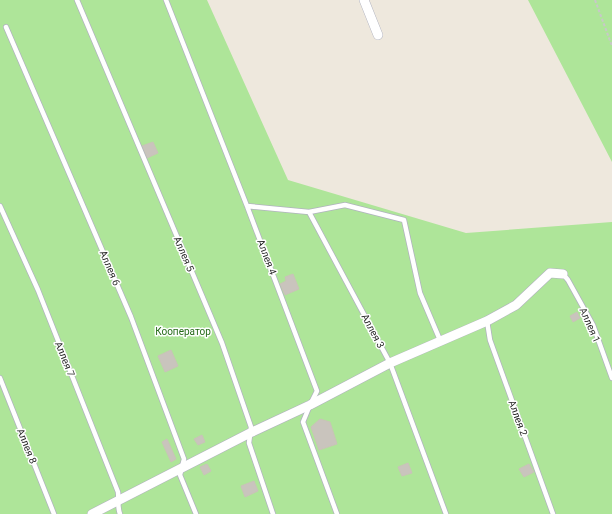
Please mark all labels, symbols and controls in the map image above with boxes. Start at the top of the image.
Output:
street label: Аллея 5 [172,235,196,274]
street label: Аллея 4 [255,238,279,277]
street label: Аллея 6 [98,249,122,288]
street label: Аллея 1 [577,306,603,344]
street label: Аллея 3 [359,312,387,350]
park label: Кооператор [155,326,211,337]
street label: Аллея 7 [53,340,77,379]
street label: Аллея 2 [506,399,530,438]
street label: Аллея 8 [15,427,39,466]

